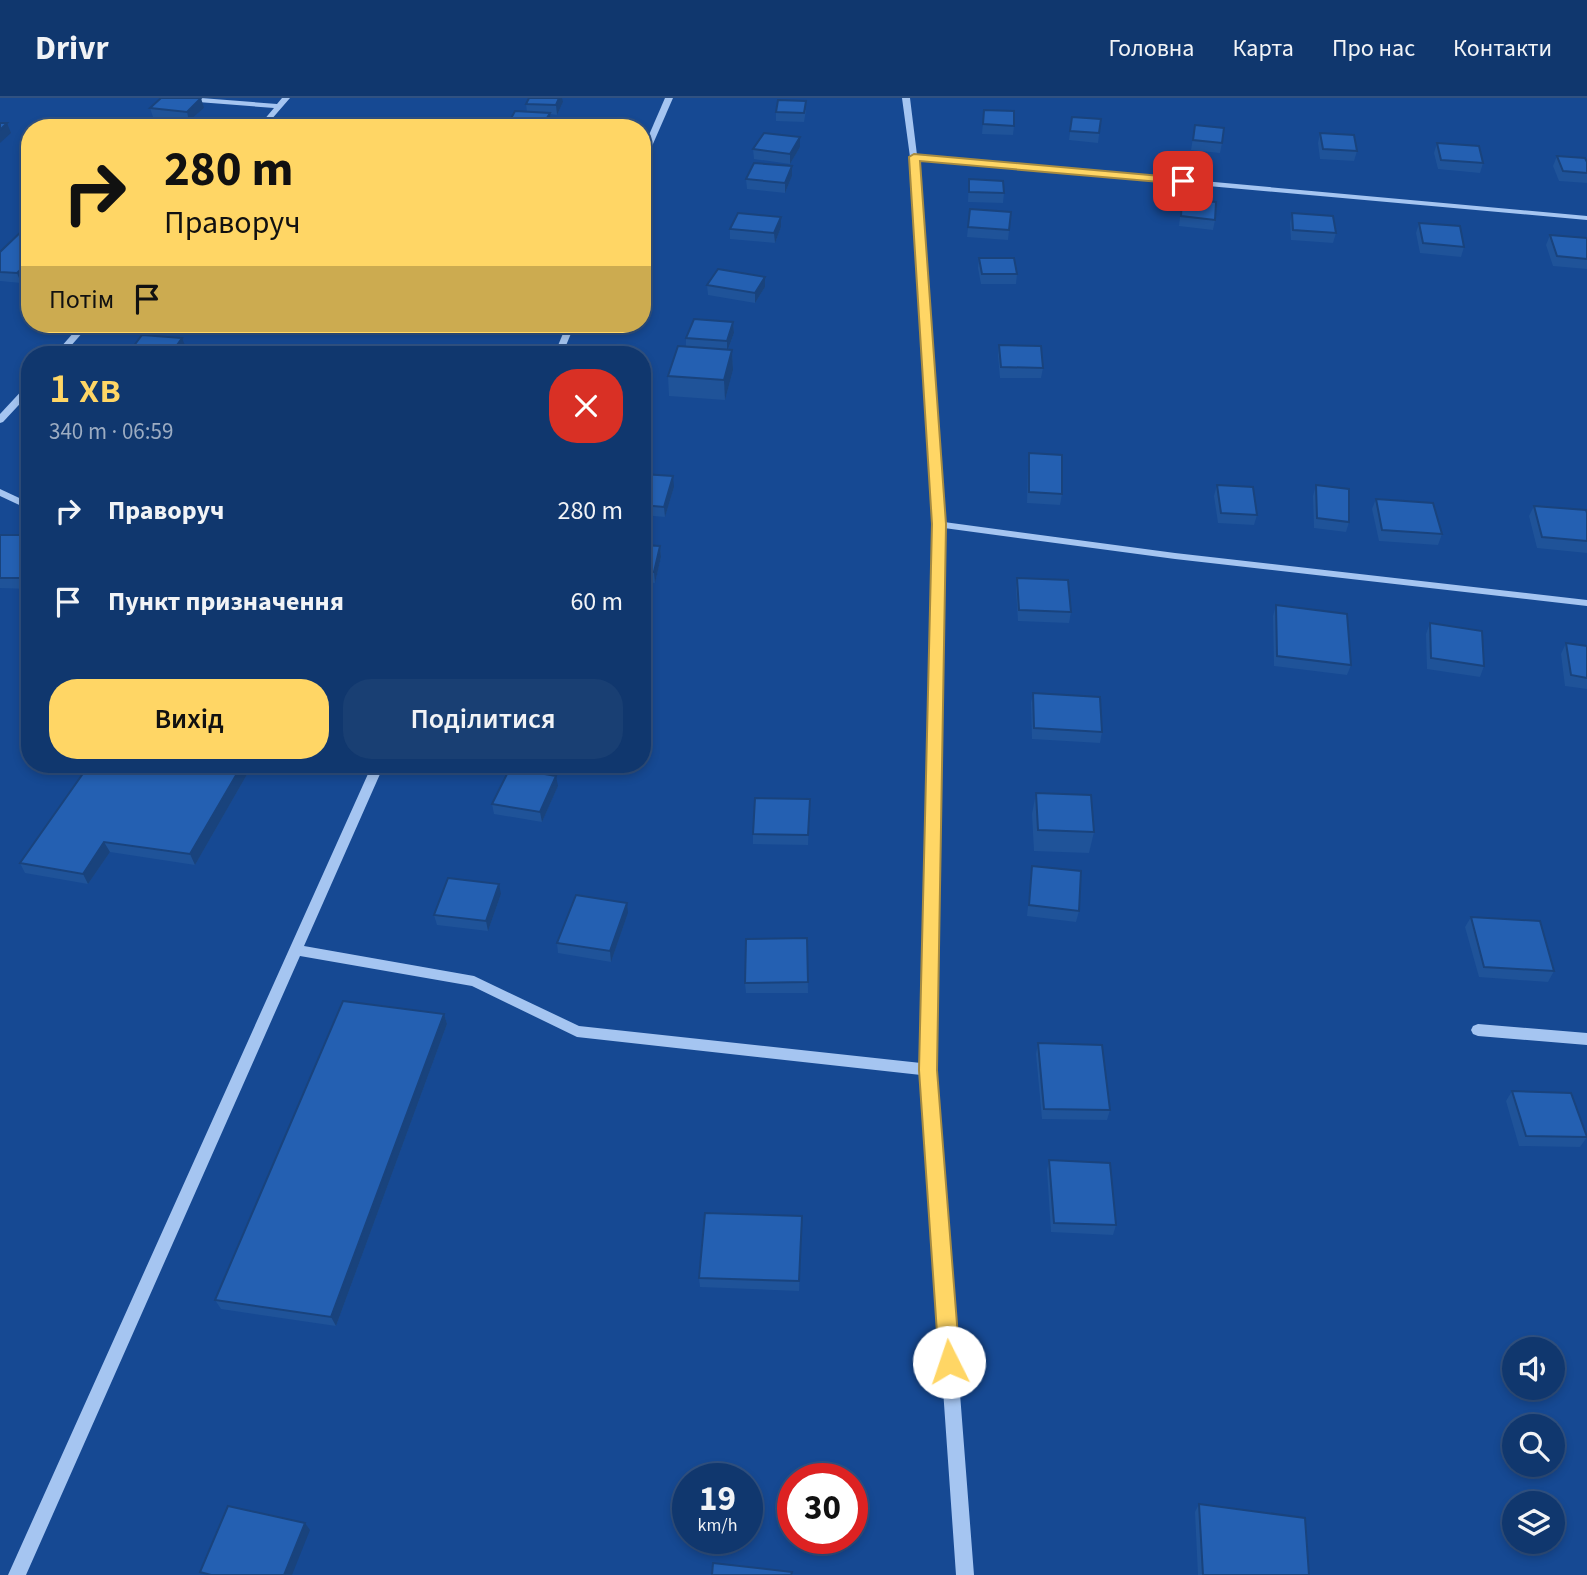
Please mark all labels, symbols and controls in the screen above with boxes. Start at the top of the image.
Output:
text: Drivr [35,25,109,72]
text: Головна [1108,31,1194,66]
text: Карта [1232,31,1294,66]
text: Про нас [1332,31,1415,66]
text: Контакти [1453,31,1552,66]
text: 280 m [164,135,293,205]
icon: right [49,147,140,238]
pin [1153,151,1213,211]
icon: arrive [1164,162,1202,200]
text: Праворуч [164,200,301,246]
icon: arrive [128,280,166,318]
text: Потім [49,281,114,318]
text: 1 хв [49,359,121,419]
button: close [549,369,623,443]
text: 340 m · 06:59 [49,415,173,448]
icon: right [49,492,87,530]
text: Праворуч [108,492,224,529]
text: 280 m [557,492,623,529]
icon: arrive [49,583,87,621]
text: Пункт призначення [108,583,344,620]
text: 60 m [570,583,623,620]
button: Вихід [49,679,329,759]
button: Поділитися [343,679,623,759]
position arrow [912,1325,986,1399]
map controls [1502,1337,1565,1554]
button: sound [1502,1337,1565,1400]
button: search [1502,1414,1565,1477]
speed limit sign: 30 [777,1463,868,1554]
text: 19 [699,1474,736,1524]
button: layers [1502,1491,1565,1554]
text: km/h [698,1513,737,1538]

